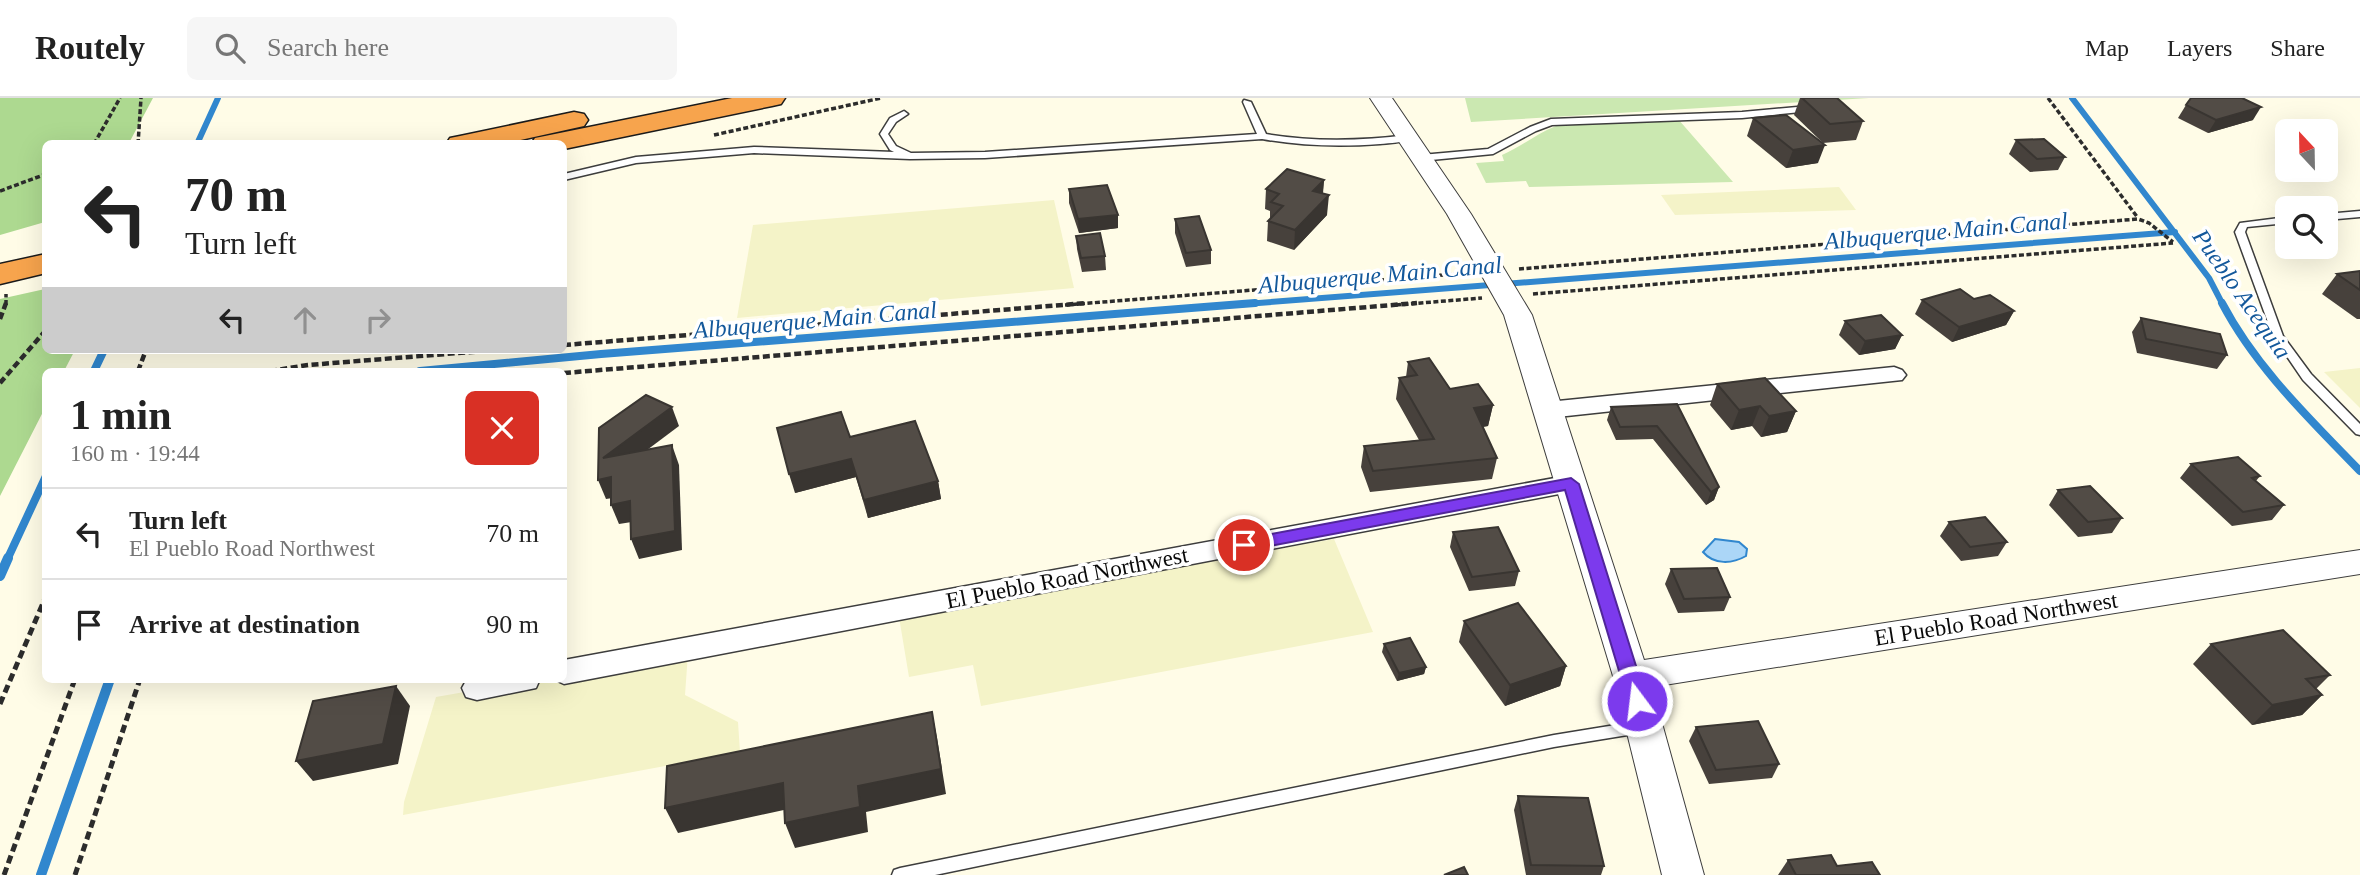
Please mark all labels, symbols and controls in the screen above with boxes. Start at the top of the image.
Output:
search box [187,17,677,80]
icon: search [211,29,249,67]
text: Routely [35,30,145,66]
text: Search here [267,33,389,62]
text: Map [2085,35,2129,61]
text: Layers [2167,35,2232,61]
text: Share [2270,35,2325,61]
north arrow [2275,119,2338,182]
map controls [2275,119,2338,259]
text: 70 m [185,167,287,222]
icon: left [70,168,161,259]
button: search [2275,196,2338,259]
water label: Albuquerque Main Canal [1821,207,2069,255]
water label: Pueblo Acequia [2187,223,2296,364]
text: Turn left [185,225,297,261]
water label: Albuquerque Main Canal [1255,251,1503,299]
water label: Albuquerque Main Canal [690,296,938,344]
icon: left [213,301,251,339]
icon: ahead [286,301,324,339]
icon: right [359,301,397,339]
button: close [465,391,539,465]
text: 1 min [70,392,172,438]
text: 160 m · 19:44 [70,441,200,466]
text: Turn left [129,506,227,535]
icon: left [70,515,108,553]
pin [1214,515,1274,575]
text: 70 m [486,519,539,548]
icon: arrive [1225,526,1263,564]
text: El Pueblo Road Northwest [129,536,375,561]
street label: El Pueblo Road Northwest [944,542,1191,614]
street label: El Pueblo Road Northwest [1873,587,2120,651]
icon: arrive [70,606,108,644]
text: Arrive at destination [129,610,360,639]
text: 90 m [486,610,539,639]
position arrow [1600,664,1674,738]

